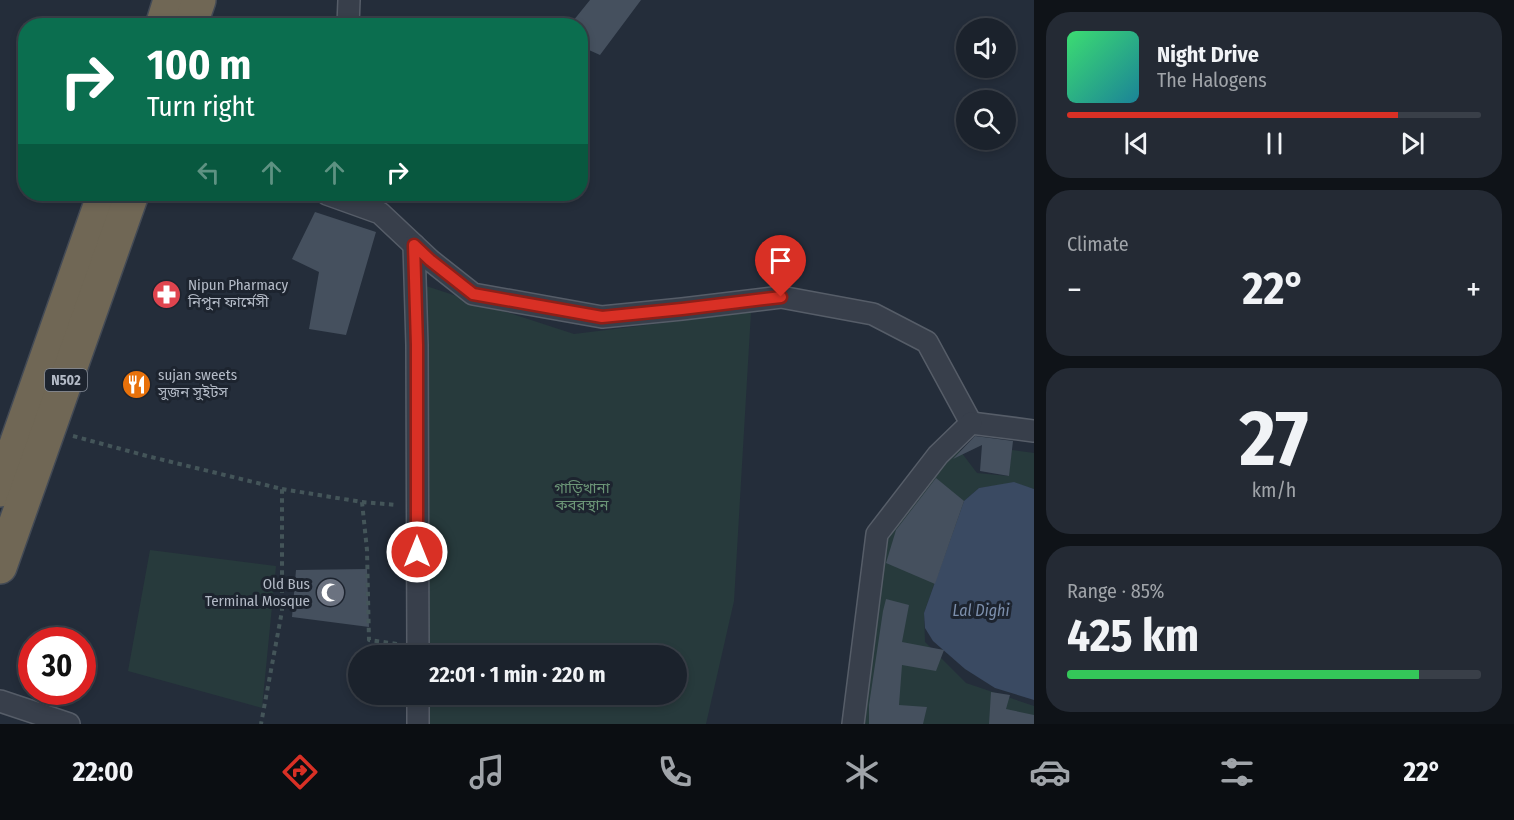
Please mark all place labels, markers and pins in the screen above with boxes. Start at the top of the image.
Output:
pin [755,235,806,297]
place label: Nipun Pharmacy নিপুন ফার্মেসী [187,276,288,311]
pharmacy icon: Nipun Pharmacy নিপুন ফার্মেসী [151,278,183,310]
place label: sujan sweets সুজন সুইটস [157,366,237,401]
restaurant icon: sujan sweets সুজন সুইটস [121,368,153,400]
place label: Old Bus Terminal Mosque [205,575,310,610]
mosque icon: Old Bus Terminal Mosque [315,577,347,609]

